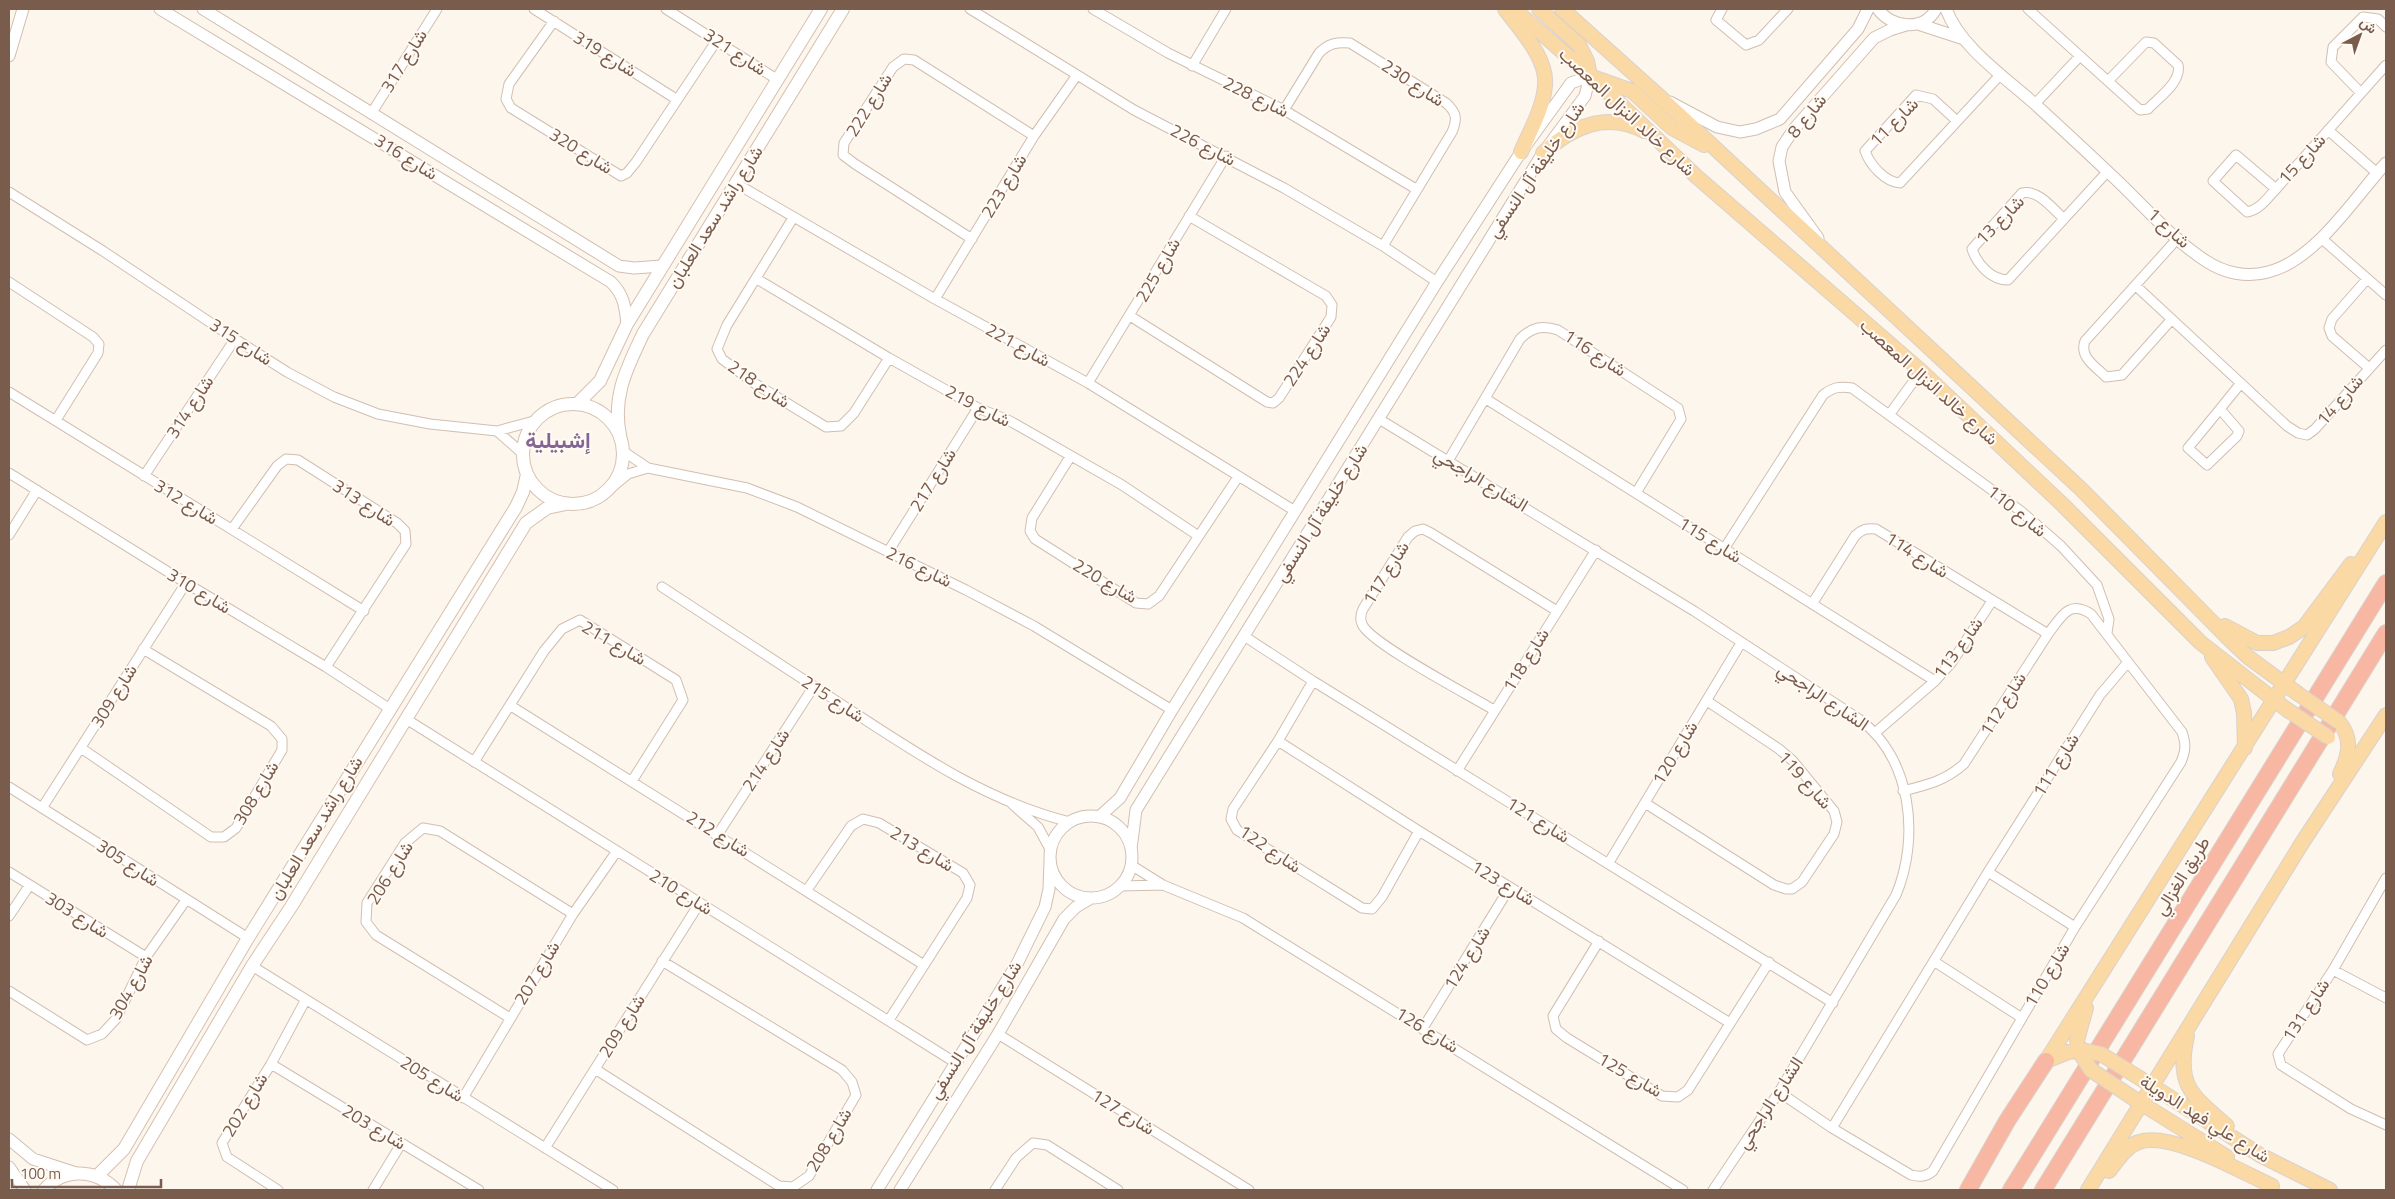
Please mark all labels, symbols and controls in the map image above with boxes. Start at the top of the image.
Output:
north arrow [2335,10,2385,60]
text: ش [2356,11,2382,38]
street label: شارع 321 [698,21,772,82]
street label: شارع 319 [568,23,642,84]
street label: شارع 317 [373,24,434,98]
street label: شارع خالد النزال المعصب [1553,41,1702,182]
street label: شارع 230 [1376,52,1450,113]
street label: شارع 222 [838,68,899,142]
street label: شارع 228 [1219,69,1294,124]
street label: شارع 8 [1780,88,1833,144]
street label: شارع 11 [1863,91,1925,153]
street label: شارع خليفة آل النسفي [1480,96,1593,244]
street label: شارع 226 [1166,117,1241,173]
street label: شارع 320 [544,120,618,181]
street label: شارع 316 [369,126,443,187]
street label: شارع 15 [2271,127,2332,190]
street label: شارع راشد سعد العلبان [660,140,769,293]
street label: شارع 223 [974,149,1033,223]
street label: شارع 13 [1969,189,2030,251]
street label: شارع 1 [2142,201,2197,254]
street label: شارع 225 [1128,233,1187,307]
street label: شارع 315 [204,311,278,372]
street label: شارع خالد النزال المعصب [1854,312,2005,451]
street label: شارع 221 [981,316,1056,373]
street label: شارع 224 [1276,318,1337,392]
street label: شارع 116 [1558,322,1632,383]
street label: شارع 218 [723,353,796,414]
street label: شارع 14 [2310,368,2370,431]
street label: شارع 314 [159,370,220,444]
street label: شارع 219 [941,378,1016,434]
district label: إشبيلية [525,423,591,457]
street label: شارع خليفة آل النسفي [1267,438,1376,588]
street label: الشارع الراجحي [1428,441,1534,520]
street label: شارع 217 [902,443,963,517]
street label: شارع 312 [149,472,223,531]
street label: شارع 313 [327,472,401,533]
street label: شارع 110 [1981,478,2053,543]
street label: شارع 115 [1673,509,1747,570]
street label: 114 شارع [1880,524,1954,585]
street label: شارع 117 [1355,536,1416,610]
street label: شارع 216 [882,539,957,594]
street label: شارع 220 [1068,551,1142,610]
street label: شارع 310 [162,561,236,620]
street label: شارع 113 [1926,611,1989,684]
street label: شارع 211 [577,613,651,672]
street label: شارع 118 [1495,623,1556,697]
street label: الشارع الراجحي [1771,656,1875,739]
street label: شارع 309 [83,659,144,733]
street label: شارع 112 [1972,667,2033,741]
street label: شارع 215 [796,668,870,729]
street label: شارع 120 [1645,716,1704,790]
street label: شارع 214 [735,723,796,797]
street label: شارع 111 [2025,728,2086,802]
street label: شارع 119 [1772,744,1839,815]
street label: شارع راشد سعد العلبان [262,751,369,905]
street label: شارع 308 [226,756,285,830]
street label: شارع 121 [1501,789,1575,850]
street label: شارع 212 [681,803,755,864]
street label: شارع 122 [1234,818,1307,879]
street label: شارع 213 [885,819,959,878]
street label: طريق الغزالي [2147,831,2218,921]
street label: شارع 305 [91,832,165,893]
street label: شارع 206 [359,836,420,910]
street label: شارع 123 [1466,853,1540,912]
street label: شارع 210 [644,861,718,922]
street label: شارع 303 [40,884,114,945]
street label: شارع 124 [1436,921,1497,995]
street label: شارع 207 [507,936,566,1010]
street label: شارع 110 [2017,938,2076,1012]
street label: شارع 304 [102,949,159,1024]
street label: شارع خليفة آل النسفي [921,955,1030,1105]
street label: شارع 131 [2275,973,2336,1047]
street label: شارع 209 [591,989,652,1063]
street label: شارع 126 [1390,999,1464,1060]
street label: شارع 125 [1593,1045,1667,1104]
street label: شارع 205 [395,1048,469,1109]
street label: الشارع الراجحي [1729,1051,1811,1156]
street label: شارع 202 [215,1068,274,1142]
street label: شارع علي فهد الدويلة [2134,1068,2276,1171]
street label: شارع 127 [1086,1081,1160,1142]
street label: شارع 203 [337,1097,411,1156]
street label: شارع 208 [799,1103,858,1177]
scale bar [12,1156,161,1188]
text: 100 m [20,1162,61,1185]

